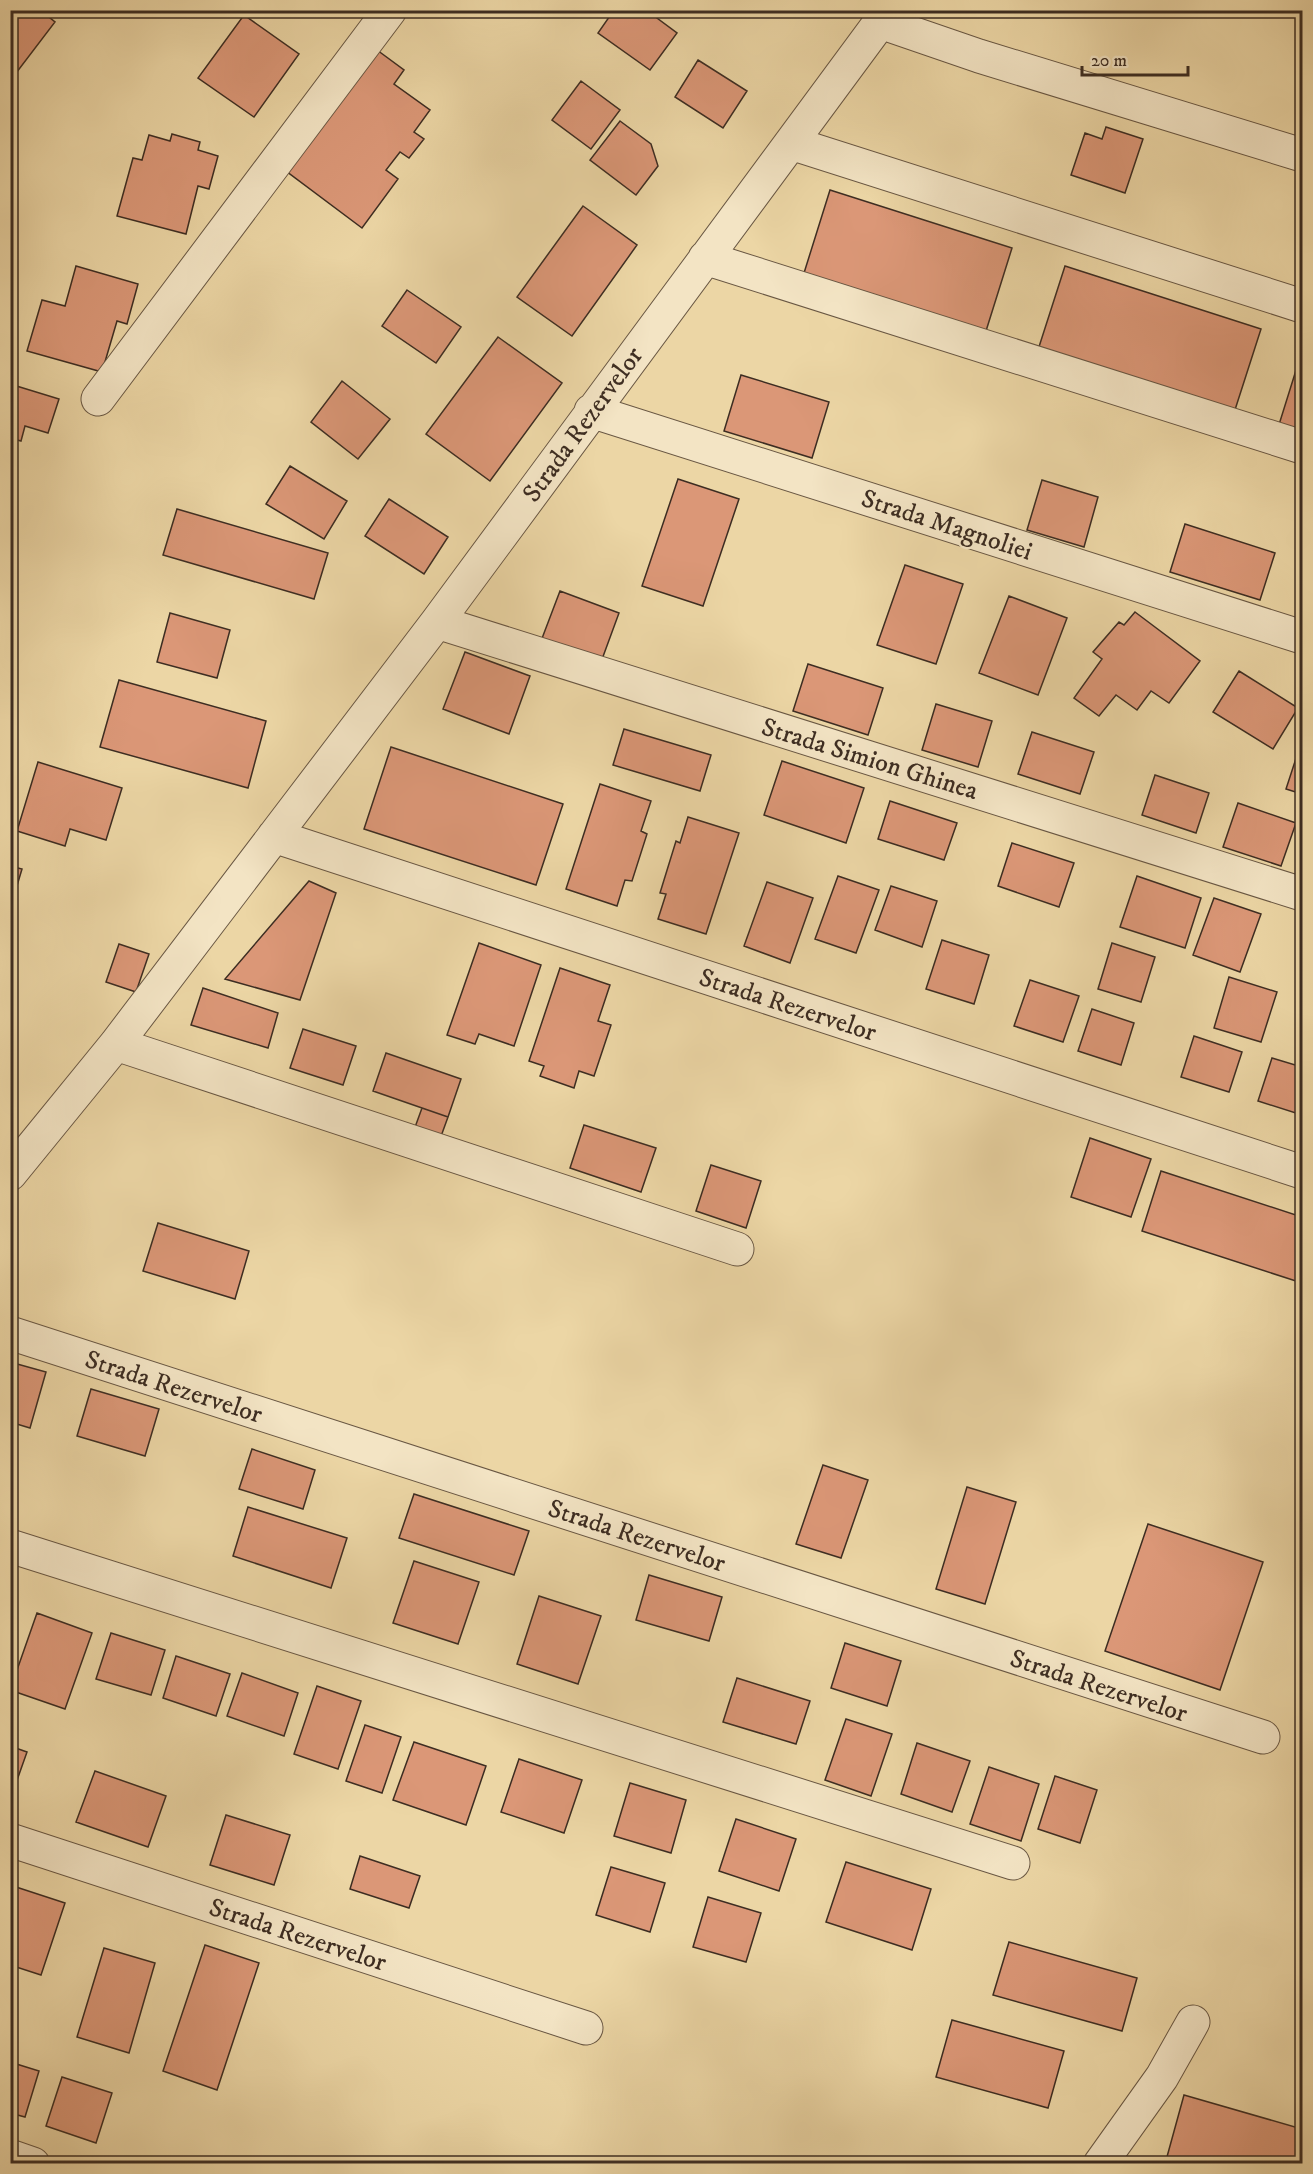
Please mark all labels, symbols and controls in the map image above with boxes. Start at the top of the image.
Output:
scale bar [1082,39,1188,77]
text: 20 m [1091,50,1127,72]
street label: Strada Rezervelor [516,340,651,509]
street label: Strada Magnoliei [857,482,1036,569]
street label: Strada Simion Ghinea [757,711,982,808]
street label: Strada Rezervelor [695,961,881,1050]
street label: Strada Rezervelor [81,1343,267,1432]
street label: Strada Rezervelor [544,1492,730,1581]
street label: Strada Rezervelor [1006,1642,1192,1731]
street label: Strada Rezervelor [205,1891,391,1980]

